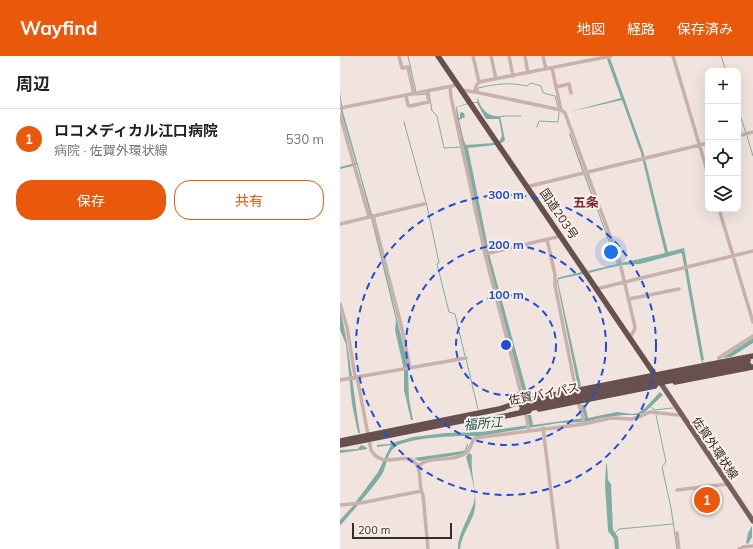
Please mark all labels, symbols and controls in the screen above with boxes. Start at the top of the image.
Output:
text: Wayfind [20,16,97,40]
text: 地図 [577,20,605,38]
text: 経路 [627,20,655,38]
text: 保存済み [677,20,733,38]
map controls [705,68,741,212]
button: + [705,68,741,104]
text: 周辺 [16,73,50,94]
button: − [705,104,741,140]
text: ロコメディカル江口病院 [54,121,218,140]
text: 1 [25,131,33,147]
text: 530 m [286,131,324,147]
button: locate [705,140,741,176]
text: 病院 · 佐賀外環状線 [54,142,168,158]
button: layers [705,176,741,212]
button: 保存 [16,180,166,220]
button: 共有 [174,180,324,220]
street label: 国道203号 [537,186,582,242]
text: 300 m [488,187,524,202]
district label: 五条 [573,194,599,210]
text: 200 m [488,237,524,252]
your location [601,242,621,262]
text: 100 m [488,287,524,302]
centre of rings [499,338,513,352]
street label: 佐賀バイパス [507,379,581,408]
water label: 福所江 [463,413,505,433]
street label: 佐賀外環状線 [689,414,742,482]
pin: 1 [694,485,720,515]
scale bar [352,521,452,540]
text: 200 m [358,523,390,537]

